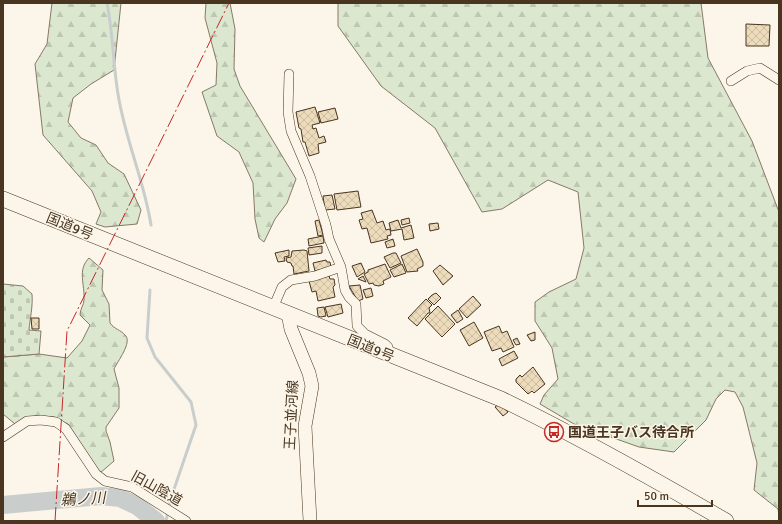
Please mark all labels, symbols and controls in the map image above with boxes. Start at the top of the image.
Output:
street label: 国道9号 [44,209,96,244]
street label: 国道9号 [345,331,397,366]
street label: 王子並河線 [281,380,302,450]
bus stop icon: 国道王子バス待合所 [543,421,565,443]
place label: 国道王子バス待合所 [568,424,694,441]
street label: 旧山陰道 [128,467,185,509]
scale bar [638,482,712,508]
water label: 鵜ノ川 [60,489,108,509]
text: 50 m [644,489,669,504]

